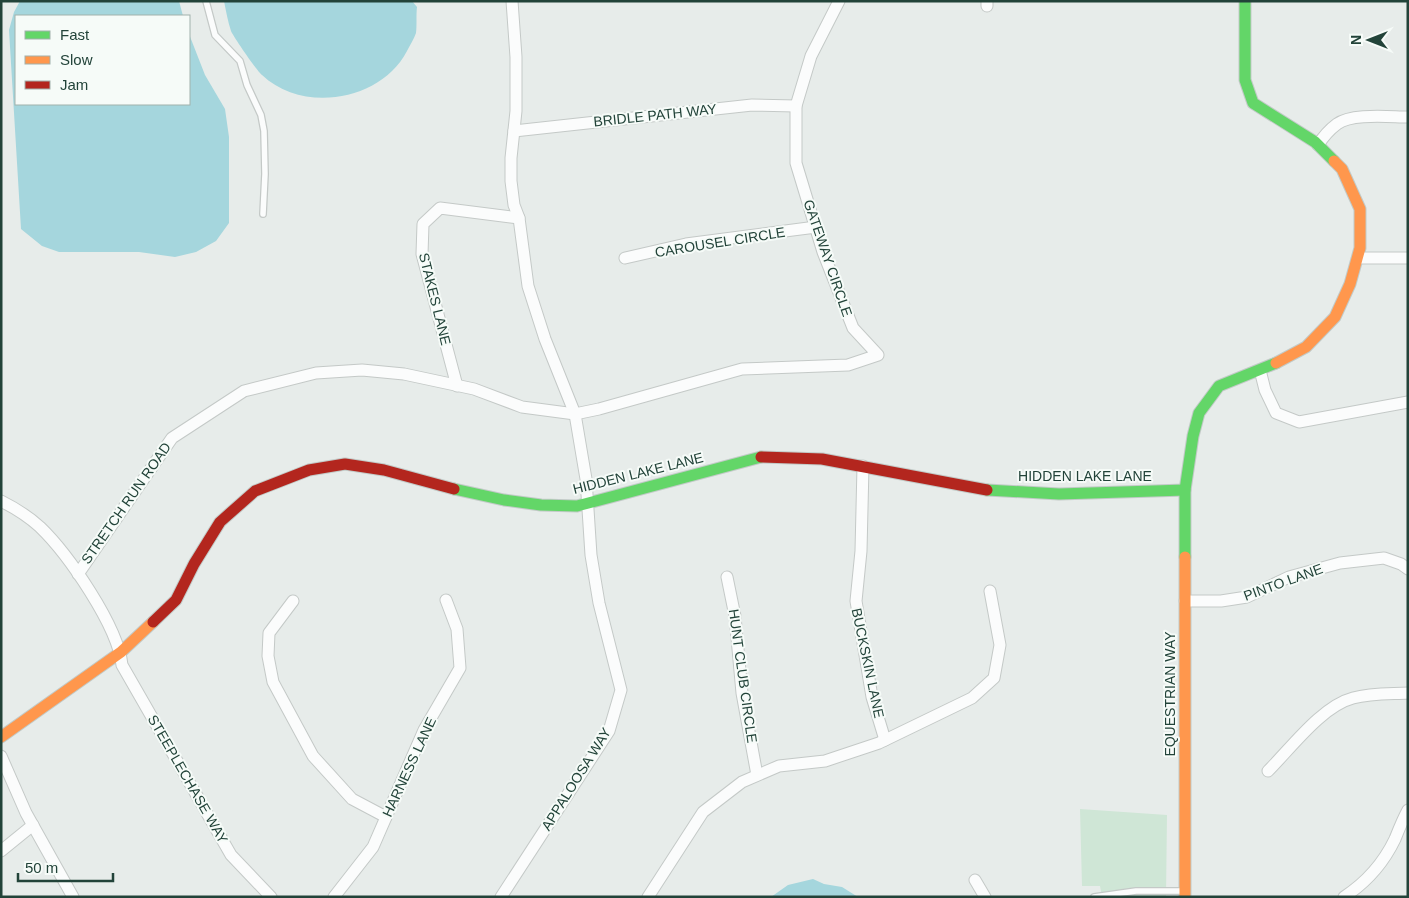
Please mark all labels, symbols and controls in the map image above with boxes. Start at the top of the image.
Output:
legend [15,15,190,105]
north arrow [1344,15,1394,65]
text: Fast [60,26,90,43]
text: N [1348,35,1364,45]
text: Slow [60,51,93,68]
text: Jam [60,76,88,93]
street label: BRIDLE PATH WAY [593,100,718,129]
street label: GATEWAY CIRCLE [801,198,855,318]
street label: CAROUSEL CIRCLE [654,224,786,260]
street label: STAKES LANE [416,251,454,347]
street label: STRETCH RUN ROAD [78,439,174,567]
street label: HIDDEN LAKE LANE [571,449,705,497]
street label: HIDDEN LAKE LANE [1018,468,1152,484]
street label: PINTO LANE [1241,560,1325,604]
street label: BUCKSKIN LANE [849,607,887,719]
street label: HUNT CLUB CIRCLE [726,608,760,744]
street label: EQUESTRIAN WAY [1162,631,1178,757]
street label: STEEPLECHASE WAY [145,712,232,847]
street label: HARNESS LANE [379,715,439,819]
street label: APPALOOSA WAY [538,724,614,833]
scale bar [18,850,112,882]
text: 50 m [25,859,58,876]

